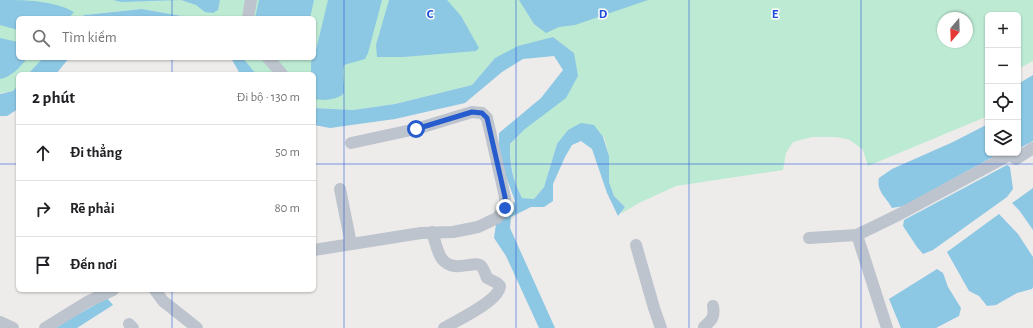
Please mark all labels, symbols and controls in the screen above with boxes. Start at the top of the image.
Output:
text: C [427,8,434,21]
text: D [599,8,608,21]
text: E [772,8,779,21]
north arrow [937,12,973,48]
map controls [985,12,1021,156]
button: + [985,12,1021,48]
search box [16,16,316,60]
icon: search [30,27,52,49]
text: Tìm kiếm [62,30,117,45]
button: − [985,48,1021,84]
button: locate [985,84,1021,120]
text: 2 phút [32,89,75,106]
text: Đi bộ · 130 m [236,91,300,104]
route start [407,120,425,138]
button: layers [985,120,1021,156]
icon: ahead [32,142,54,164]
text: Đi thẳng [70,145,122,160]
text: 50 m [275,146,300,159]
icon: right [32,198,54,220]
route end [496,199,514,217]
text: Rẽ phải [70,201,115,216]
text: 80 m [274,202,300,215]
icon: arrive [32,254,54,276]
text: Đến nơi [70,257,117,272]

